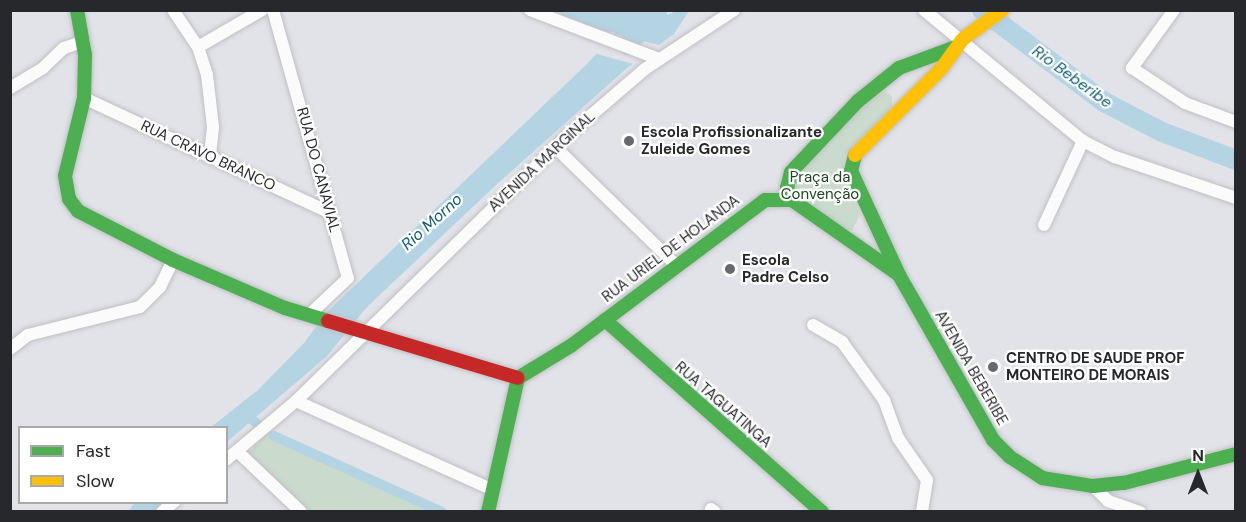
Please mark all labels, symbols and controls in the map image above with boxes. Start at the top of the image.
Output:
water label: Rio Beberibe [1028,42,1116,112]
street label: RUA DO CANAVIAL [293,105,343,235]
street label: AVENIDA MARGINAL [485,108,599,216]
street label: RUA CRAVO BRANCO [138,117,278,195]
place label: Escola Profissionalizante Zuleide Gomes [641,123,822,158]
marker: Escola Profissionalizante Zuleide Gomes [622,134,636,148]
park label: Praça da Convenção [781,168,859,203]
water label: Rio Morno [398,190,466,254]
street label: RUA URIEL DE HOLANDA [599,191,743,307]
place label: Escola Padre Celso [742,251,829,286]
marker: Escola Padre Celso [723,262,737,276]
street label: AVENIDA BEBERIBE [931,307,1011,429]
place label: CENTRO DE SAUDE PROF MONTEIRO DE MORAIS [1006,349,1184,384]
street label: RUA TAGUATINGA [671,358,775,452]
marker: CENTRO DE SAUDE PROF MONTEIRO DE MORAIS [984,358,1002,376]
legend [18,426,228,504]
text: Fast [76,439,111,463]
north arrow [1168,444,1228,504]
text: N [1192,445,1204,466]
text: Slow [76,469,115,493]

